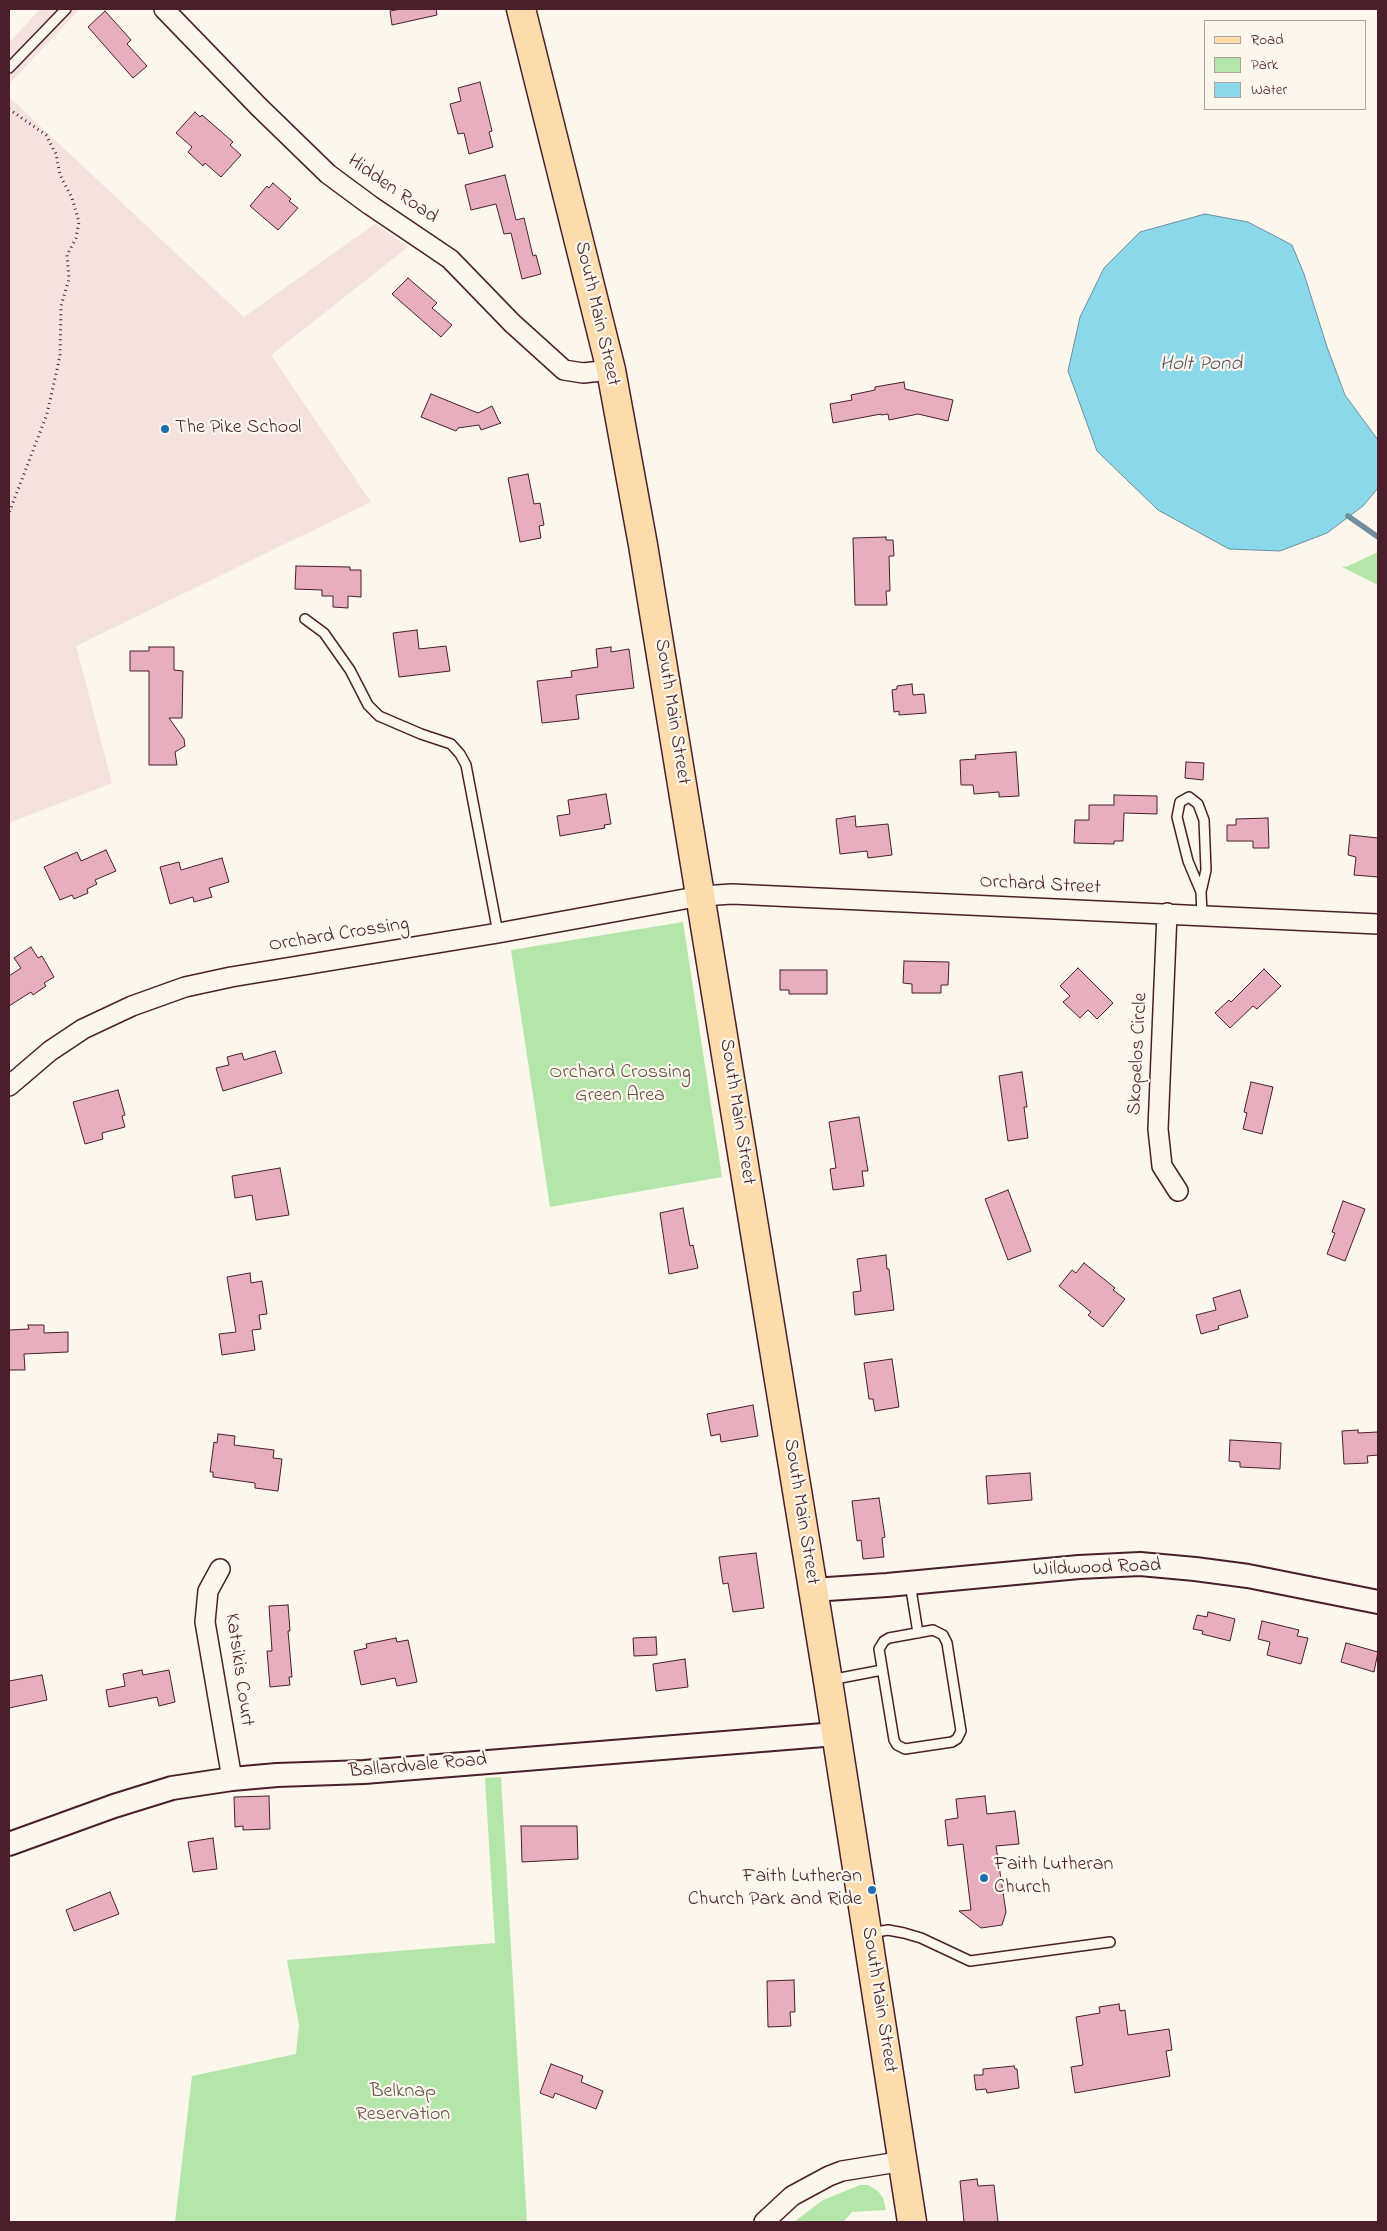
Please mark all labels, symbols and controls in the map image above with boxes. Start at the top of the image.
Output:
legend [1204,20,1367,110]
text: Road [1251,29,1284,51]
text: Park [1251,54,1278,76]
text: Water [1251,79,1287,101]
street label: Hidden Road [342,150,442,230]
street label: South Main Street [568,239,624,389]
water label: Holt Pond [1160,353,1242,379]
place label: The Pike School [175,417,301,441]
marker: The Pike School [159,423,171,435]
street label: South Main Street [648,637,694,787]
street label: Orchard Street [979,871,1101,901]
street label: Orchard Crossing [267,913,411,959]
street label: Skopelos Circle [1124,992,1154,1116]
street label: South Main Street [713,1037,759,1187]
park label: Orchard Crossing Green Area [549,1062,691,1109]
street label: South Main Street [777,1437,823,1587]
street label: Wildwood Road [1033,1555,1161,1583]
street label: Katsikis Court [218,1612,258,1728]
street label: Ballardvale Road [348,1749,488,1785]
place label: Faith Lutheran Church [994,1854,1113,1901]
place label: Faith Lutheran Church Park and Ride [688,1866,862,1913]
marker: Faith Lutheran Church [978,1872,990,1884]
marker: Faith Lutheran Church Park and Ride [866,1884,878,1896]
street label: South Main Street [855,1925,901,2075]
park label: Belknap Reservation [356,2081,450,2128]

